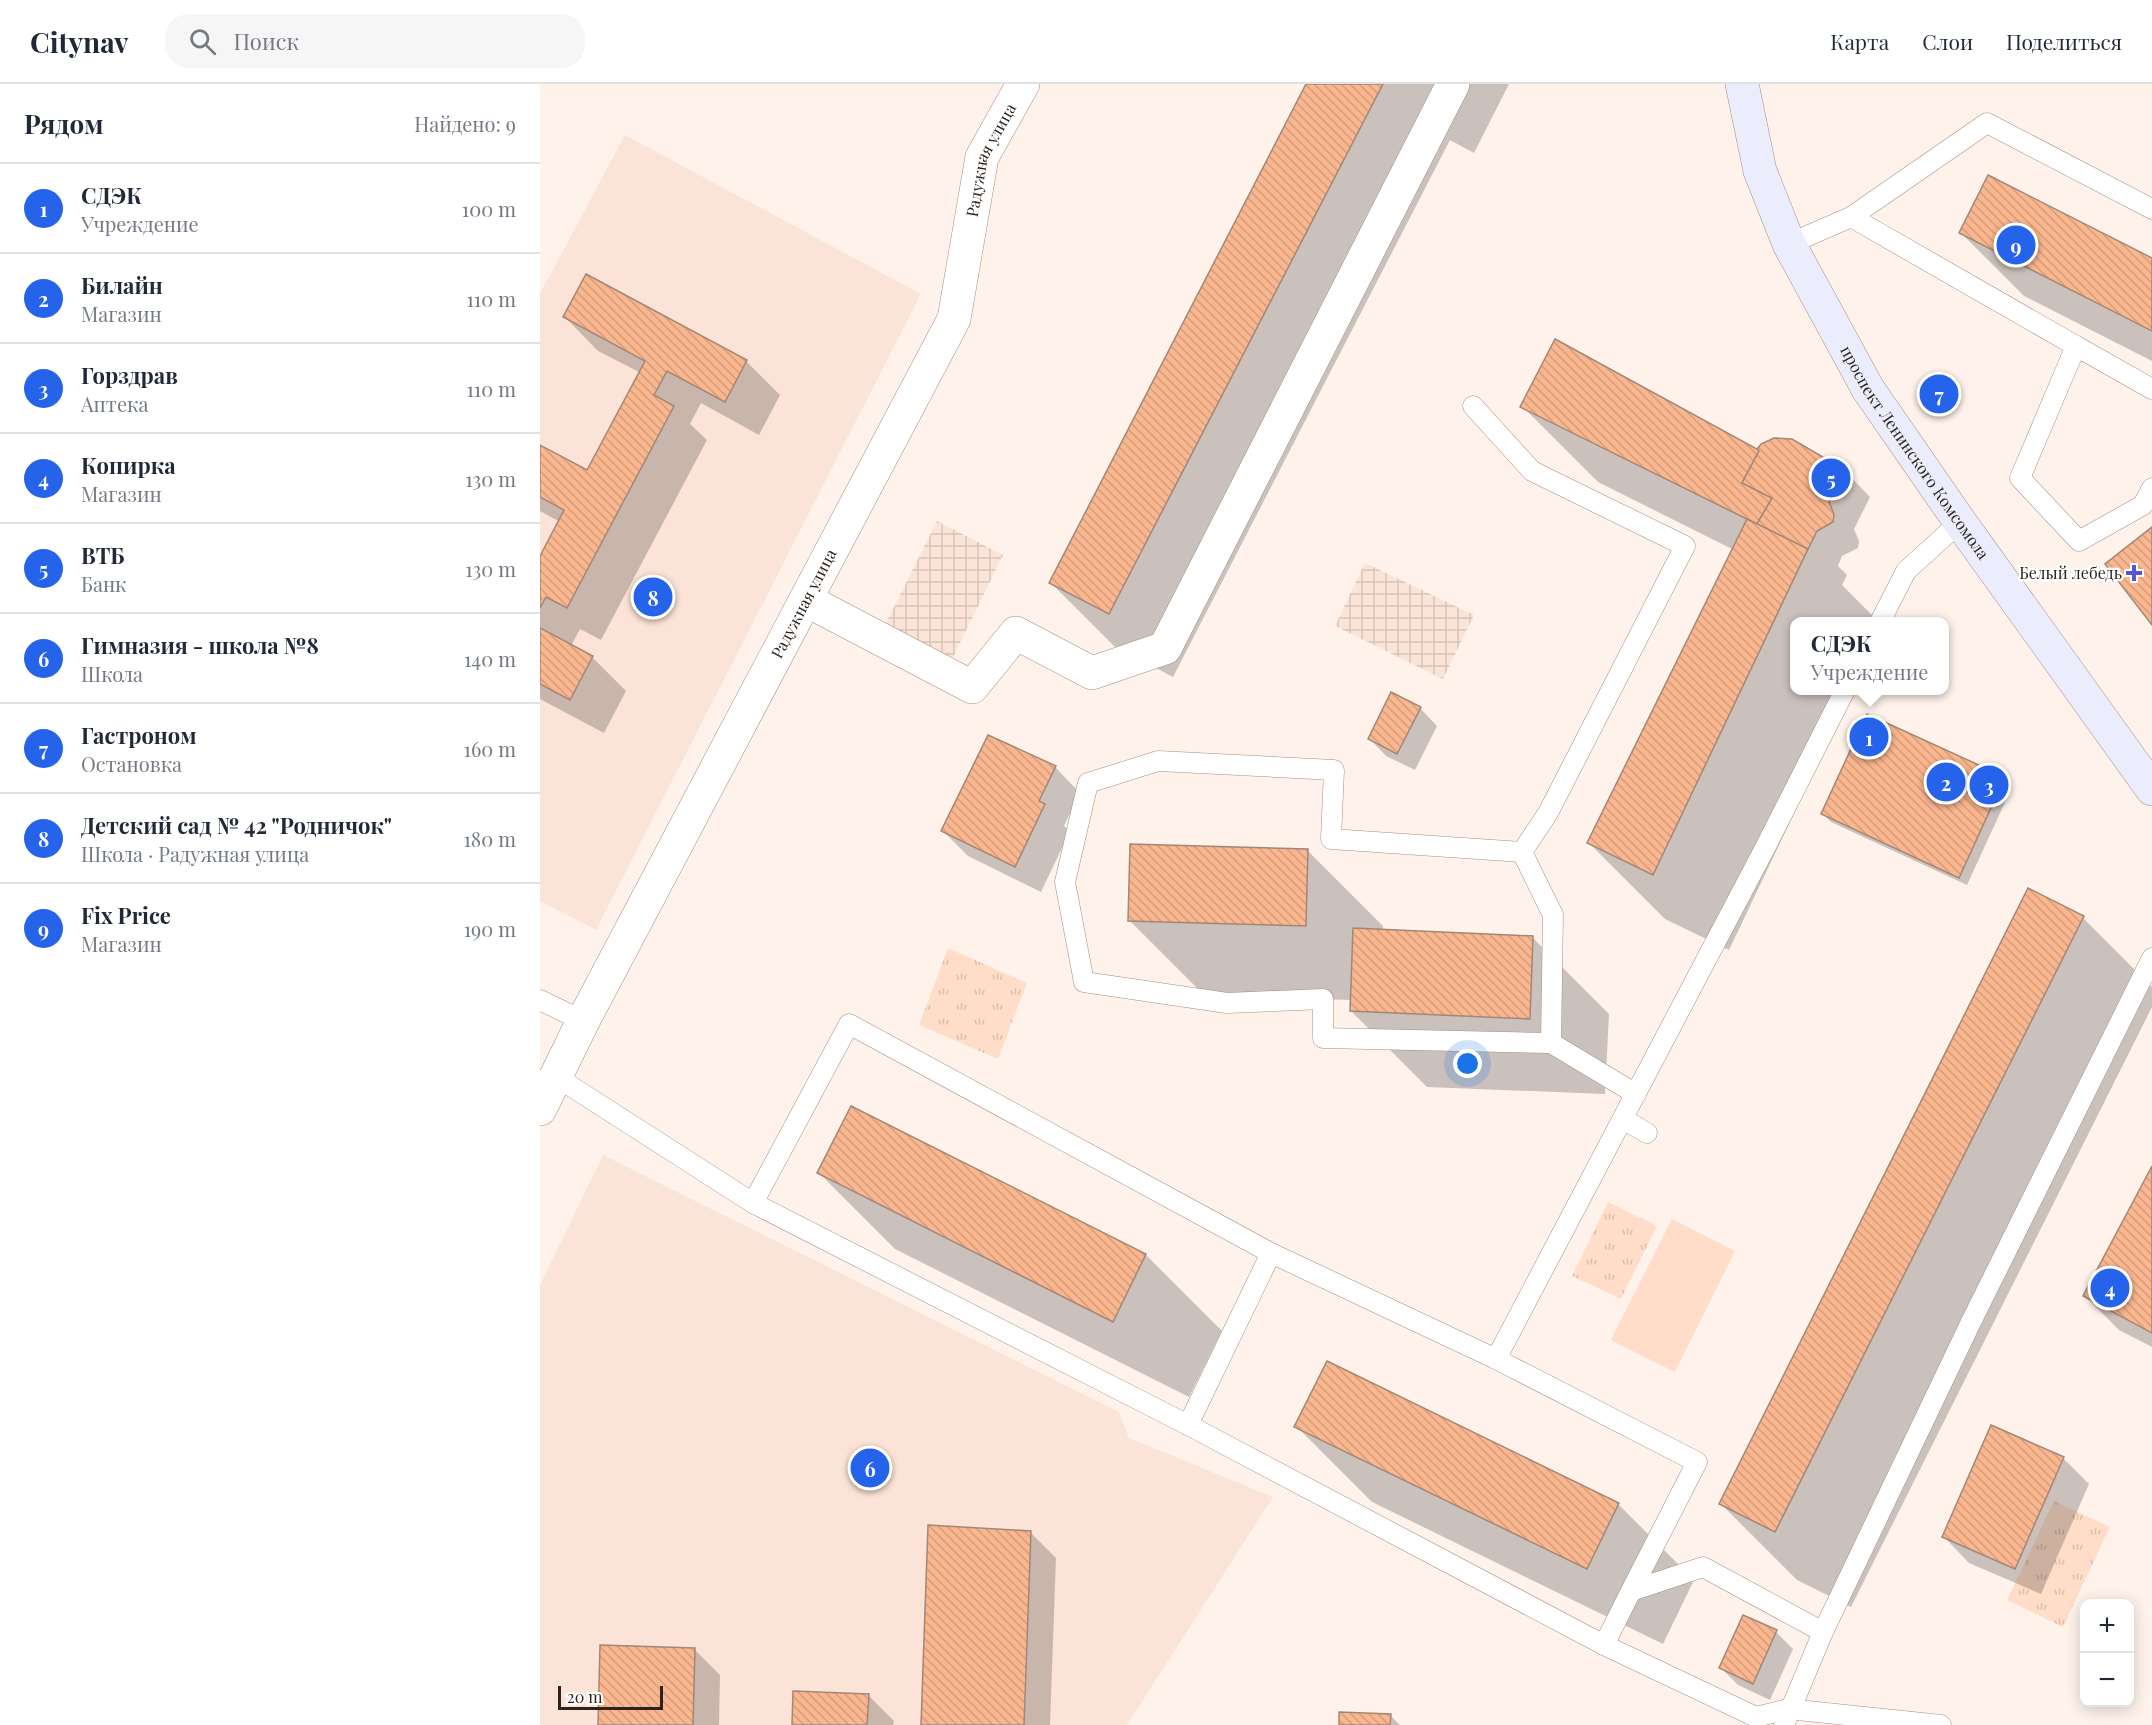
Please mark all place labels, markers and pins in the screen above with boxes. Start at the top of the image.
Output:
pin: 9 [1996,222,2036,268]
pin: 7 [1920,372,1958,416]
pin: 5 [1812,456,1850,500]
place label: Белый лебедь [2019,562,2122,583]
marker: Белый лебедь [2127,566,2141,580]
pin: 8 [634,574,672,620]
pin: 1 [1850,714,1888,760]
pin: 2 [1926,760,1966,804]
pin: 3 [1970,762,2008,808]
pin: 4 [2090,1266,2130,1310]
pin: 6 [850,1446,890,1490]

